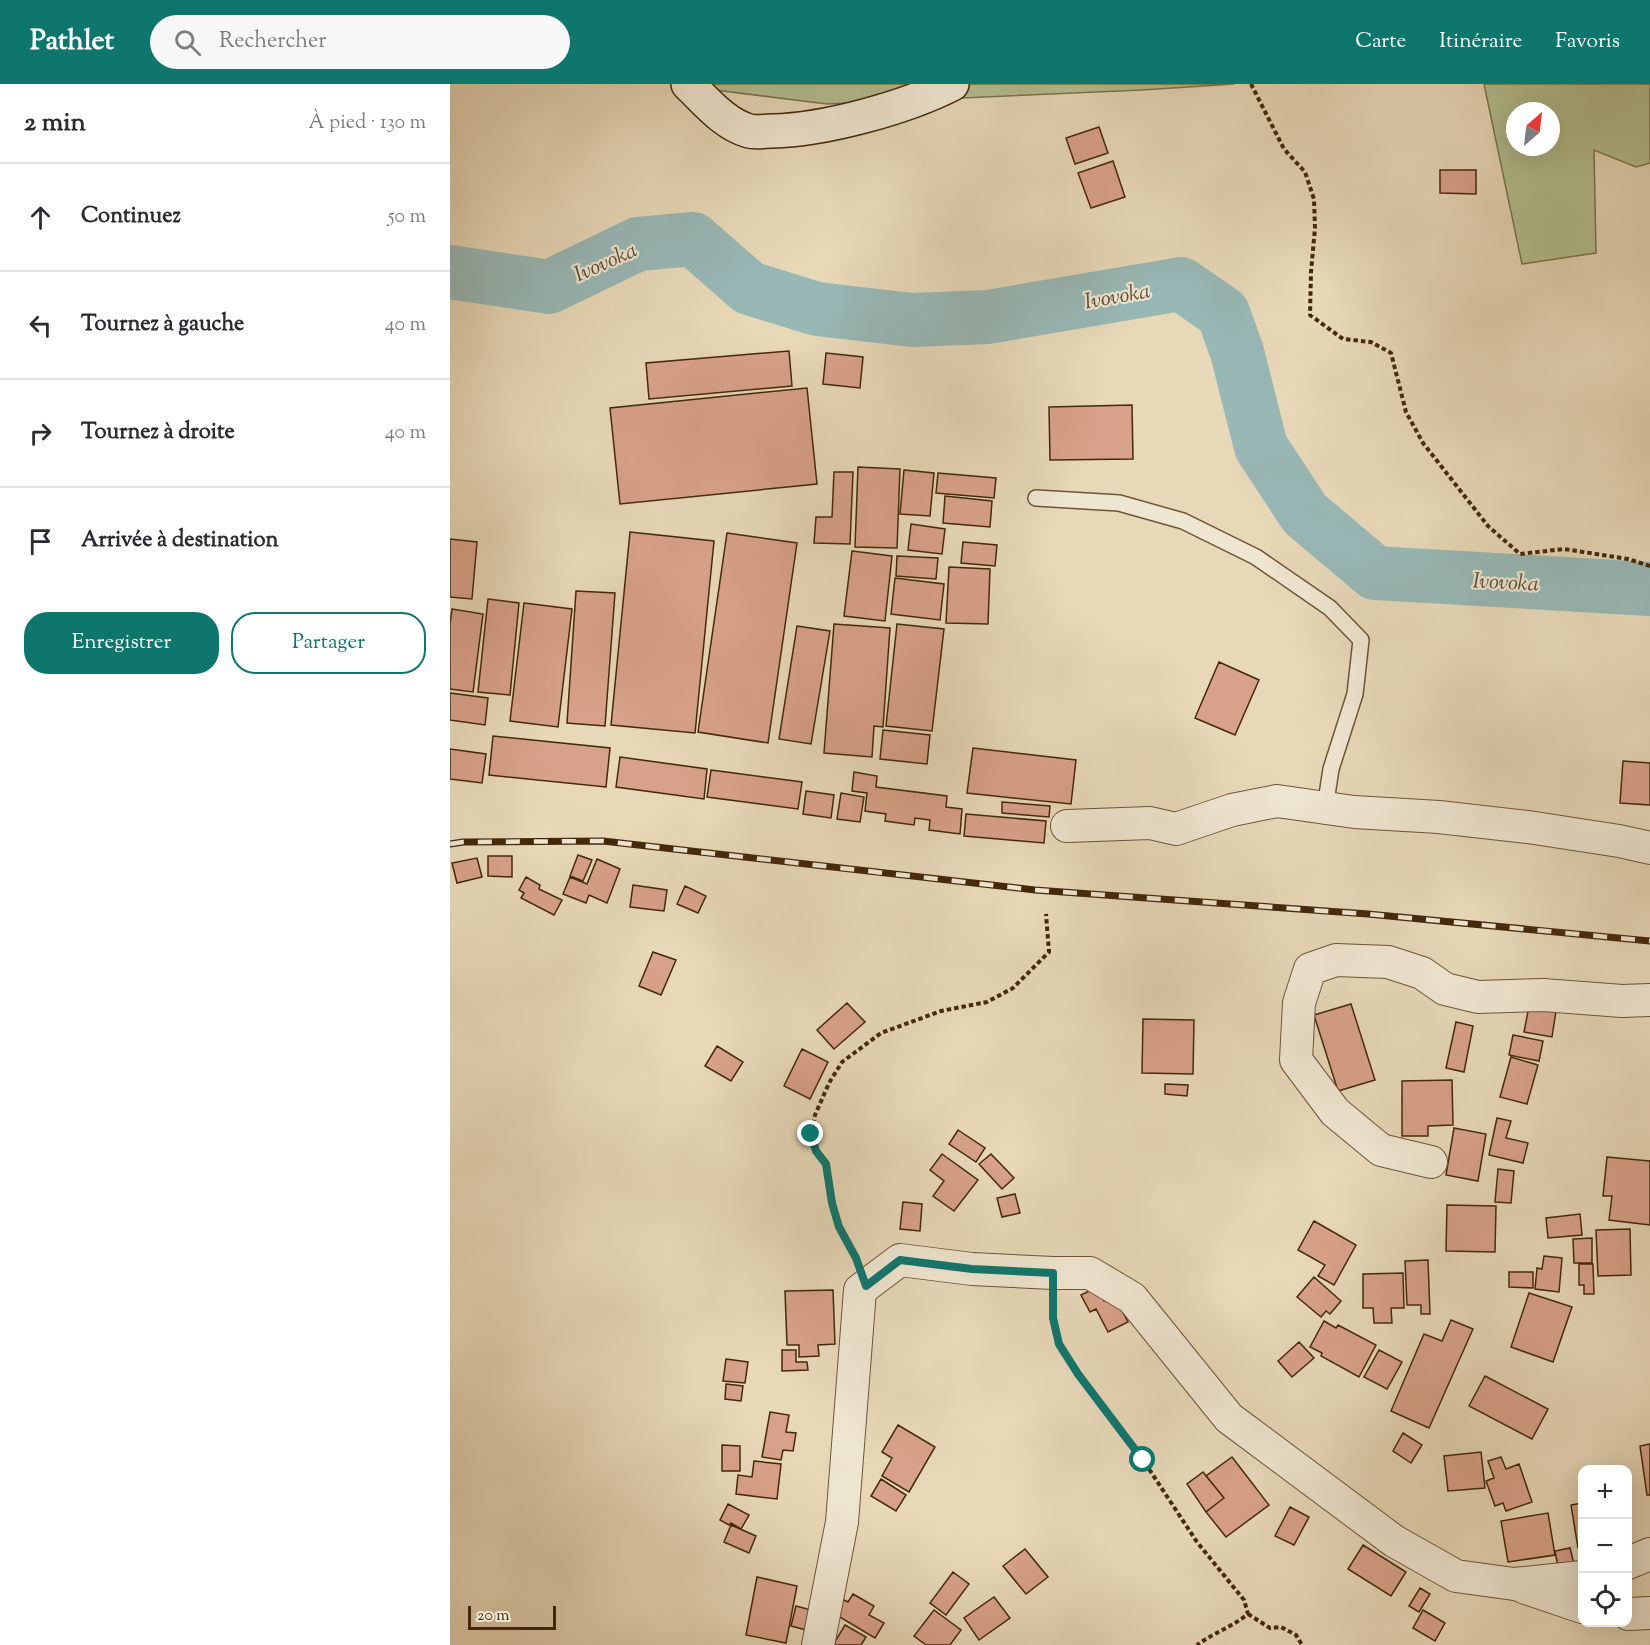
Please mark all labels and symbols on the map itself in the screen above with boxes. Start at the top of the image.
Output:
north arrow [1506,102,1560,156]
water label: Ivovoka [569,236,643,292]
water label: Ivovoka [1082,276,1153,319]
water label: Ivovoka [1472,566,1540,602]
route end [797,1120,823,1146]
route start [1129,1446,1155,1472]
scale bar [468,1603,556,1630]

